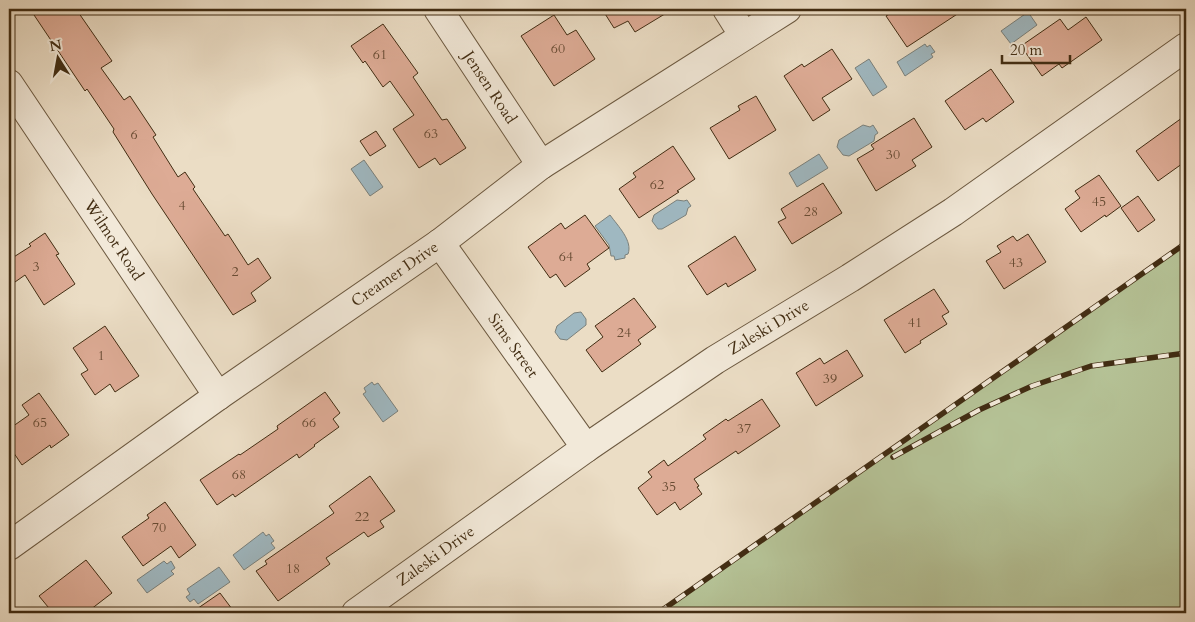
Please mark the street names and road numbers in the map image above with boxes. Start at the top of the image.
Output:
street label: Jensen Road [457,45,522,129]
street label: Wilmot Road [78,195,149,285]
street label: Creamer Drive [347,236,443,312]
street label: Zaleski Drive [724,294,813,360]
street label: Sims Street [483,309,544,382]
street label: Zaleski Drive [392,520,479,591]

